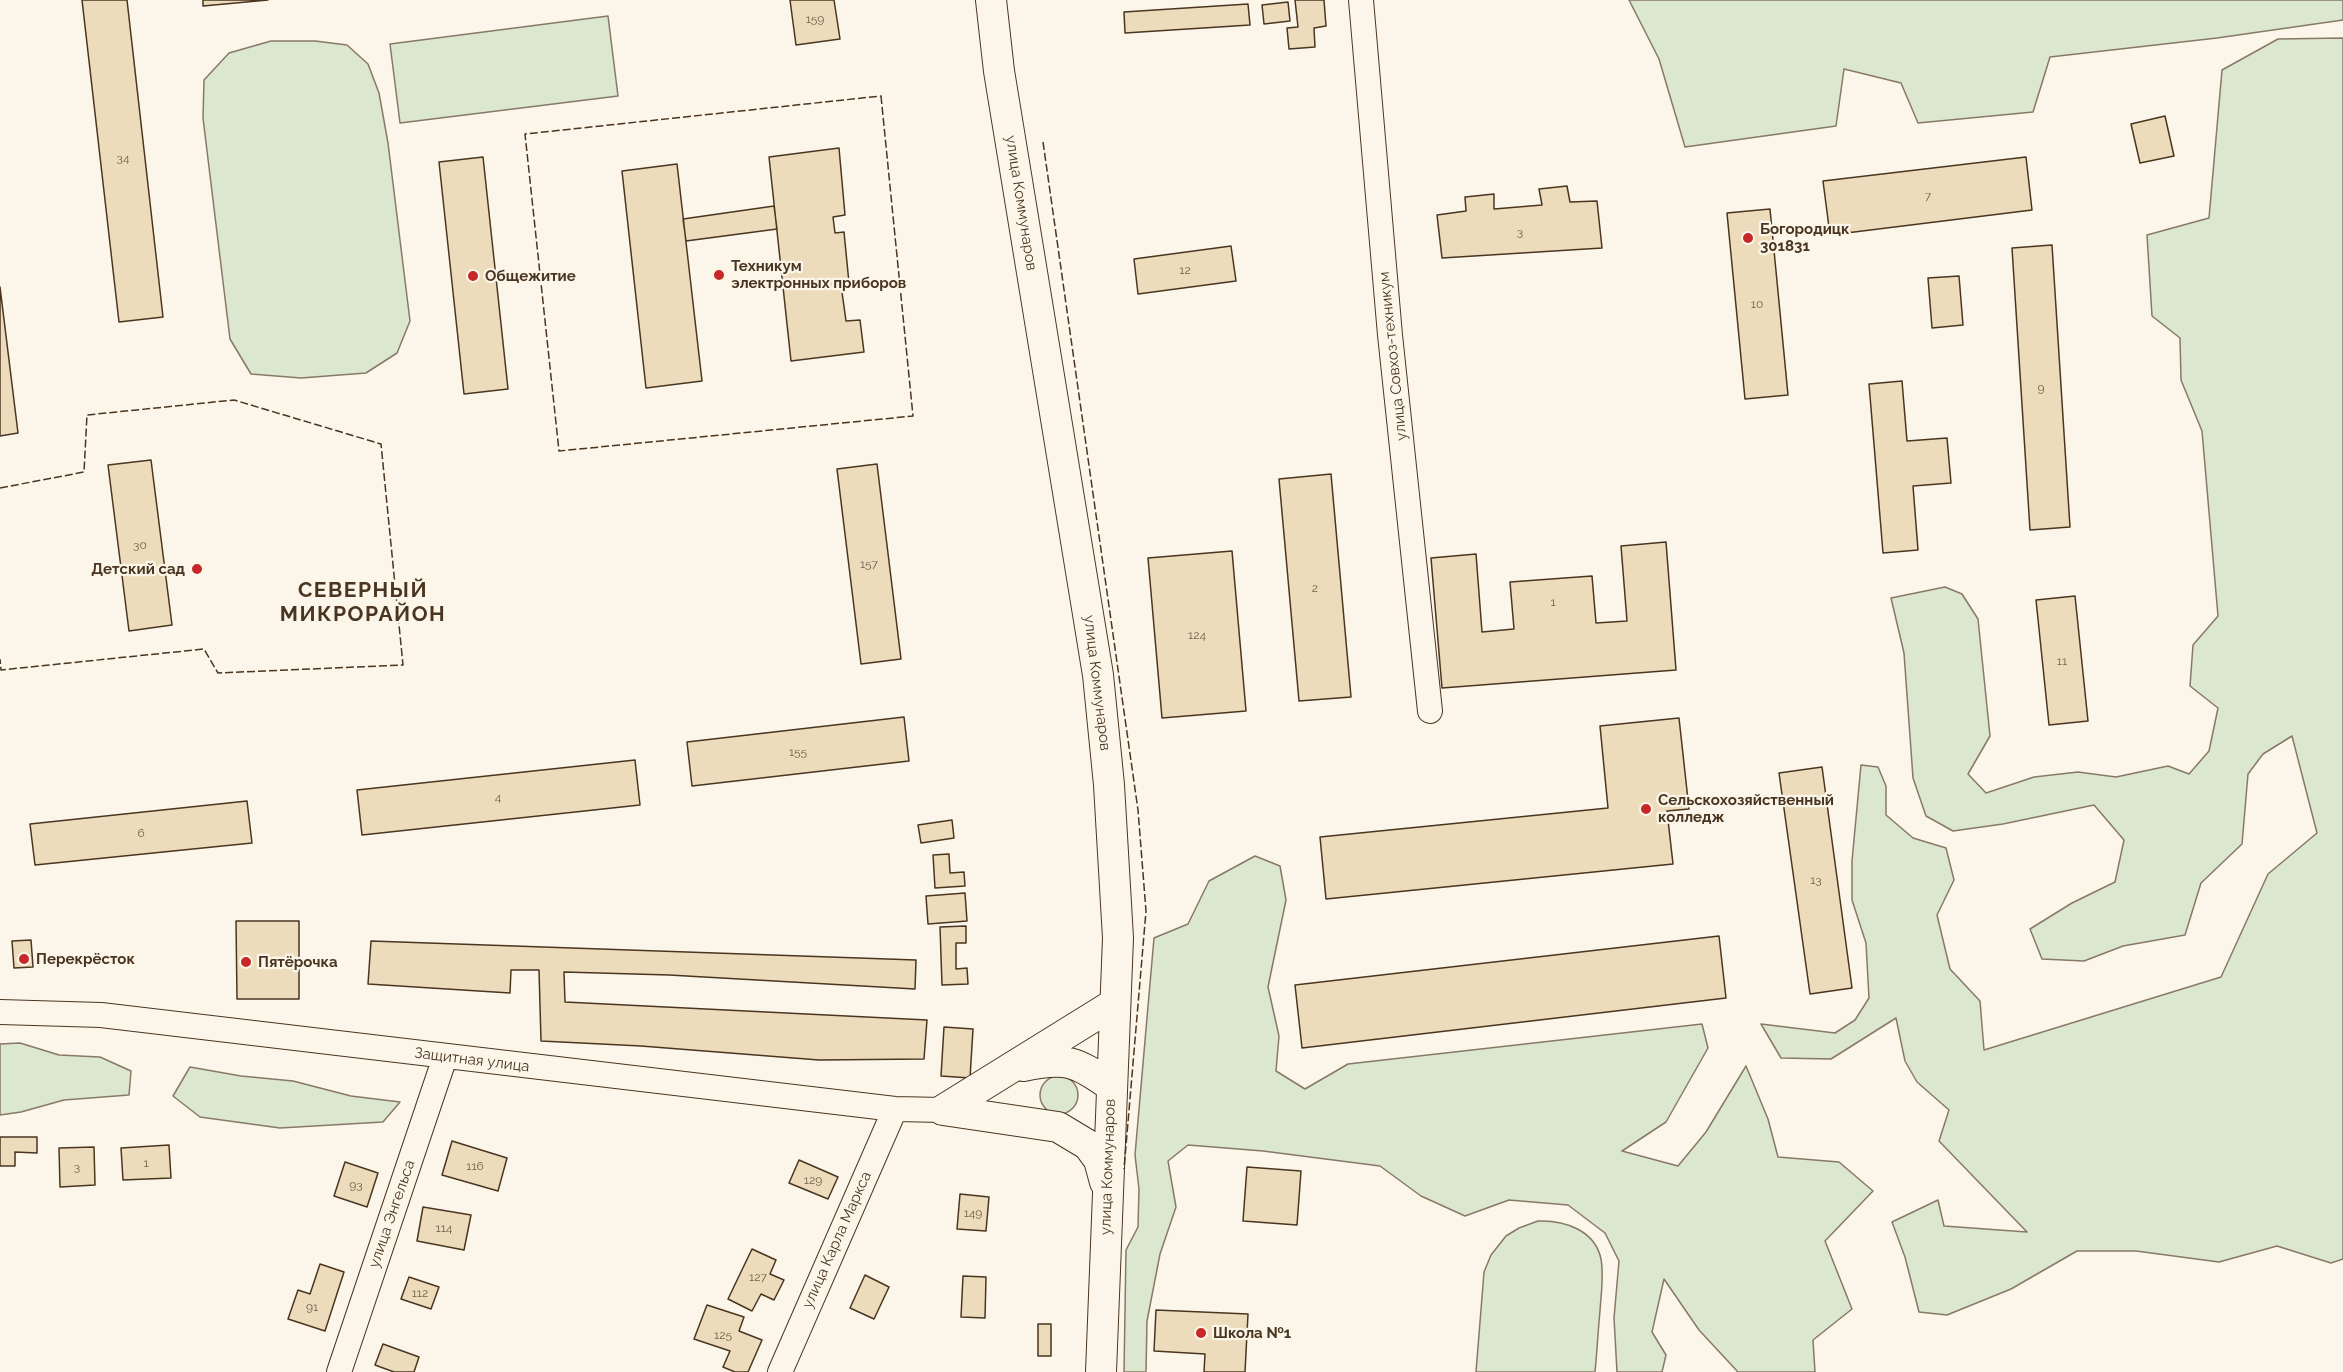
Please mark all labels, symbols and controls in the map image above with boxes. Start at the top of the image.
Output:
house number: 159 [806,12,824,26]
street label: улица Коммунаров [1001,134,1041,272]
house number: 34 [117,151,129,165]
house number: 7 [1925,189,1931,203]
place label: Богородицк 301831 [1760,220,1850,255]
house number: 3 [1517,225,1523,239]
marker: Богородицк 301831 [1741,231,1755,245]
place label: Техникум электронных приборов [731,257,906,292]
house number: 12 [1179,263,1191,277]
place label: Общежитие [485,267,576,285]
marker: Техникум электронных приборов [712,268,726,282]
marker: Общежитие [466,269,480,283]
street label: улица Совхоз-техникум [1375,270,1411,442]
house number: 10 [1751,297,1763,311]
house number: 9 [2037,381,2045,395]
house number: 30 [133,538,147,552]
house number: 157 [860,557,878,571]
place label: Детский сад [91,560,185,578]
marker: Детский сад [190,562,204,576]
district label: СЕВЕРНЫЙ МИКРОРАЙОН [280,578,446,628]
house number: 2 [1312,581,1318,595]
house number: 1 [1550,595,1556,609]
street label: улица Коммунаров [1080,614,1114,752]
house number: 124 [1188,628,1206,642]
house number: 11 [2057,654,2067,668]
house number: 155 [789,745,807,759]
house number: 4 [495,790,501,804]
place label: Сельскохозяйственный колледж [1658,791,1834,826]
marker: Сельскохозяйственный колледж [1639,802,1653,816]
house number: 6 [137,826,145,840]
house number: 13 [1810,873,1822,887]
place label: Перекрёсток [36,950,135,968]
marker: Перекрёсток [17,952,31,966]
place label: Пятёрочка [258,953,338,971]
marker: Пятёрочка [239,955,253,969]
street label: Защитная улица [413,1044,531,1076]
street label: улица Коммунаров [1097,1098,1119,1236]
house number: 1 [143,1156,149,1170]
street label: улица Энгельса [365,1158,419,1270]
house number: 116 [466,1159,484,1173]
house number: 3 [74,1160,80,1174]
street label: улица Карла Маркса [799,1169,875,1311]
house number: 129 [804,1173,822,1187]
house number: 93 [349,1178,363,1192]
house number: 149 [964,1206,982,1220]
house number: 114 [436,1221,452,1235]
house number: 127 [749,1270,767,1284]
house number: 112 [412,1286,428,1300]
house number: 91 [306,1300,318,1314]
place label: Школа №1 [1213,1324,1291,1342]
marker: Школа №1 [1194,1326,1208,1340]
house number: 125 [714,1328,732,1342]

